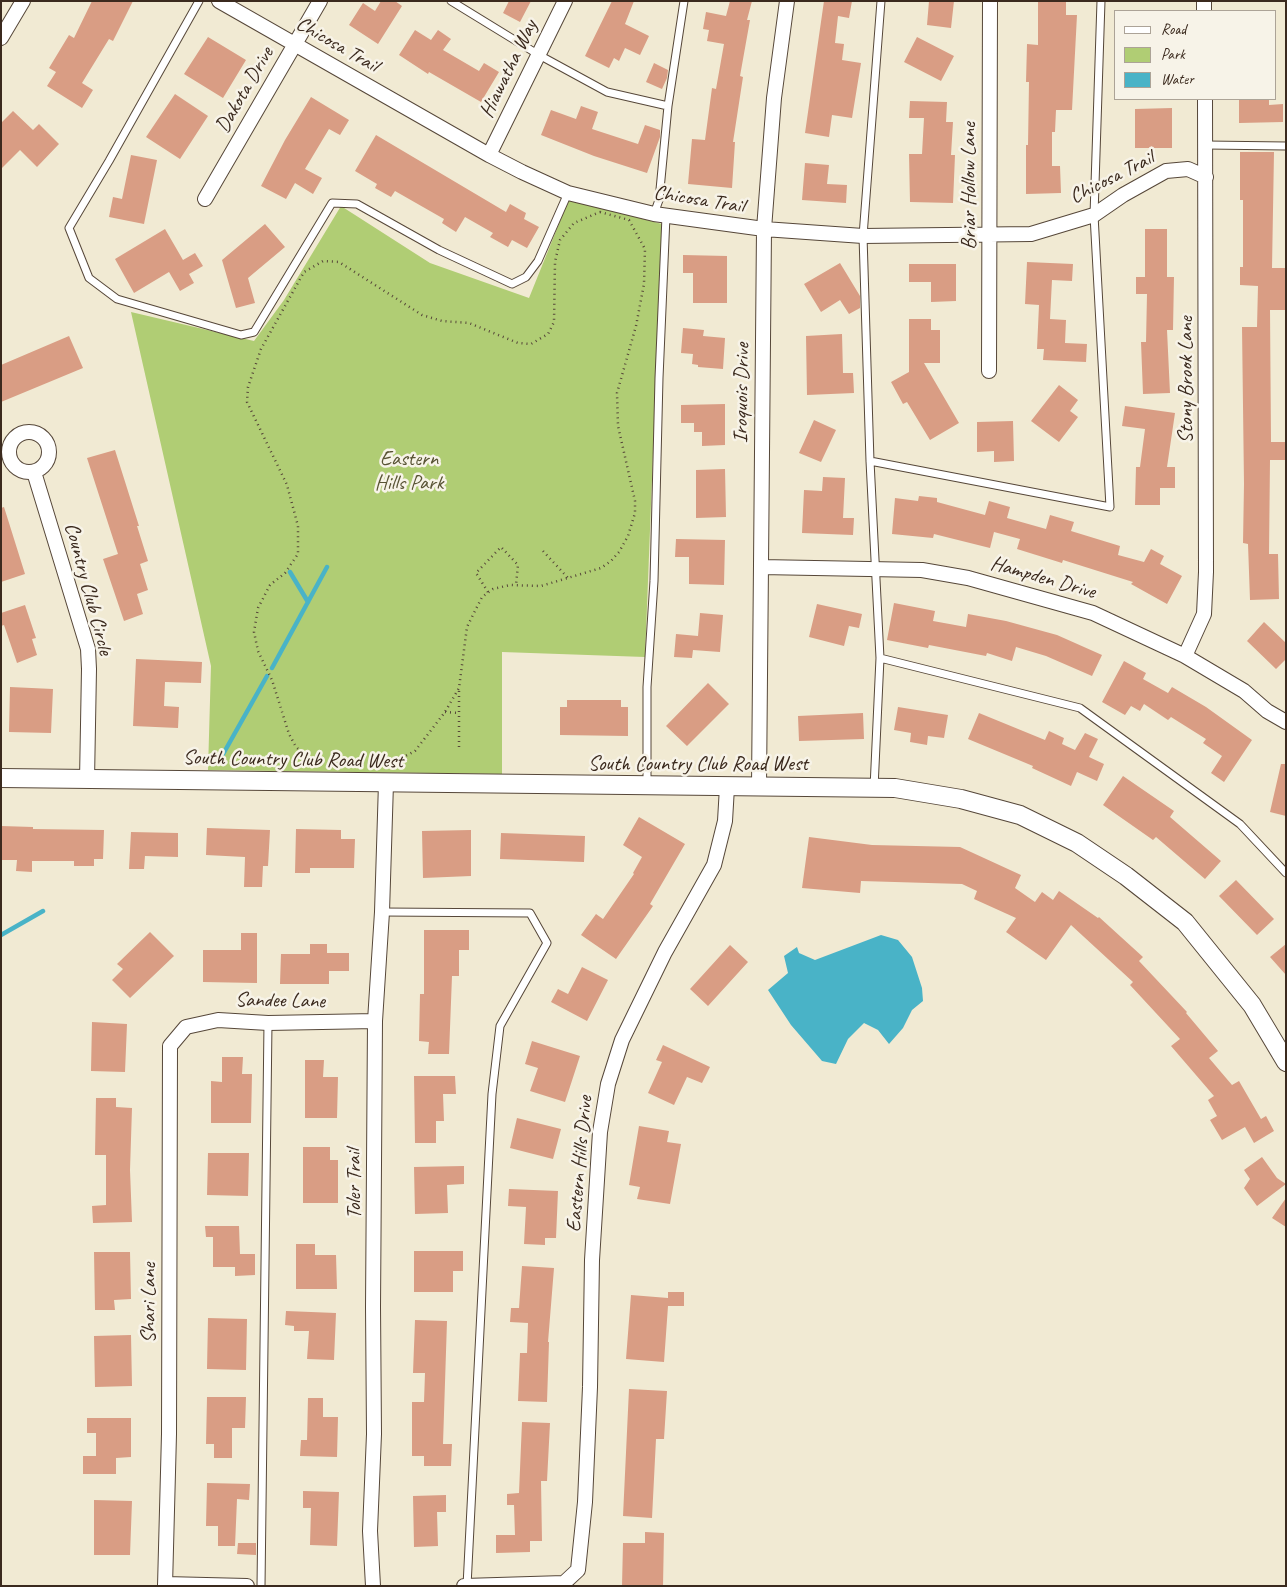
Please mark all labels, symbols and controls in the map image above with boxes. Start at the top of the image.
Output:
legend [1114,10,1277,100]
street label: Chicosa Trail [291,11,383,79]
street label: Hiawatha Way [475,16,543,122]
text: Road [1161,20,1186,39]
street label: Dakota Drive [210,43,280,137]
text: Park [1161,45,1185,64]
text: Water [1161,70,1194,89]
street label: Briar Hollow Lane [956,122,982,250]
street label: Chicosa Trail [1066,146,1158,210]
street label: Chicosa Trail [652,180,746,220]
street label: Stony Brook Lane [1173,316,1199,444]
street label: Iroquois Drive [729,343,755,443]
park label: Eastern Hills Park [375,446,443,496]
street label: Country Club Circle [58,520,118,658]
street label: Hampden Drive [988,551,1098,605]
street label: South Country Club Road West [183,745,403,775]
street label: South Country Club Road West [588,751,808,777]
street label: Sandee Lane [235,988,325,1014]
street label: Eastern Hills Drive [562,1095,598,1233]
street label: Toler Trail [341,1149,367,1219]
street label: Shari Lane [136,1263,162,1343]

